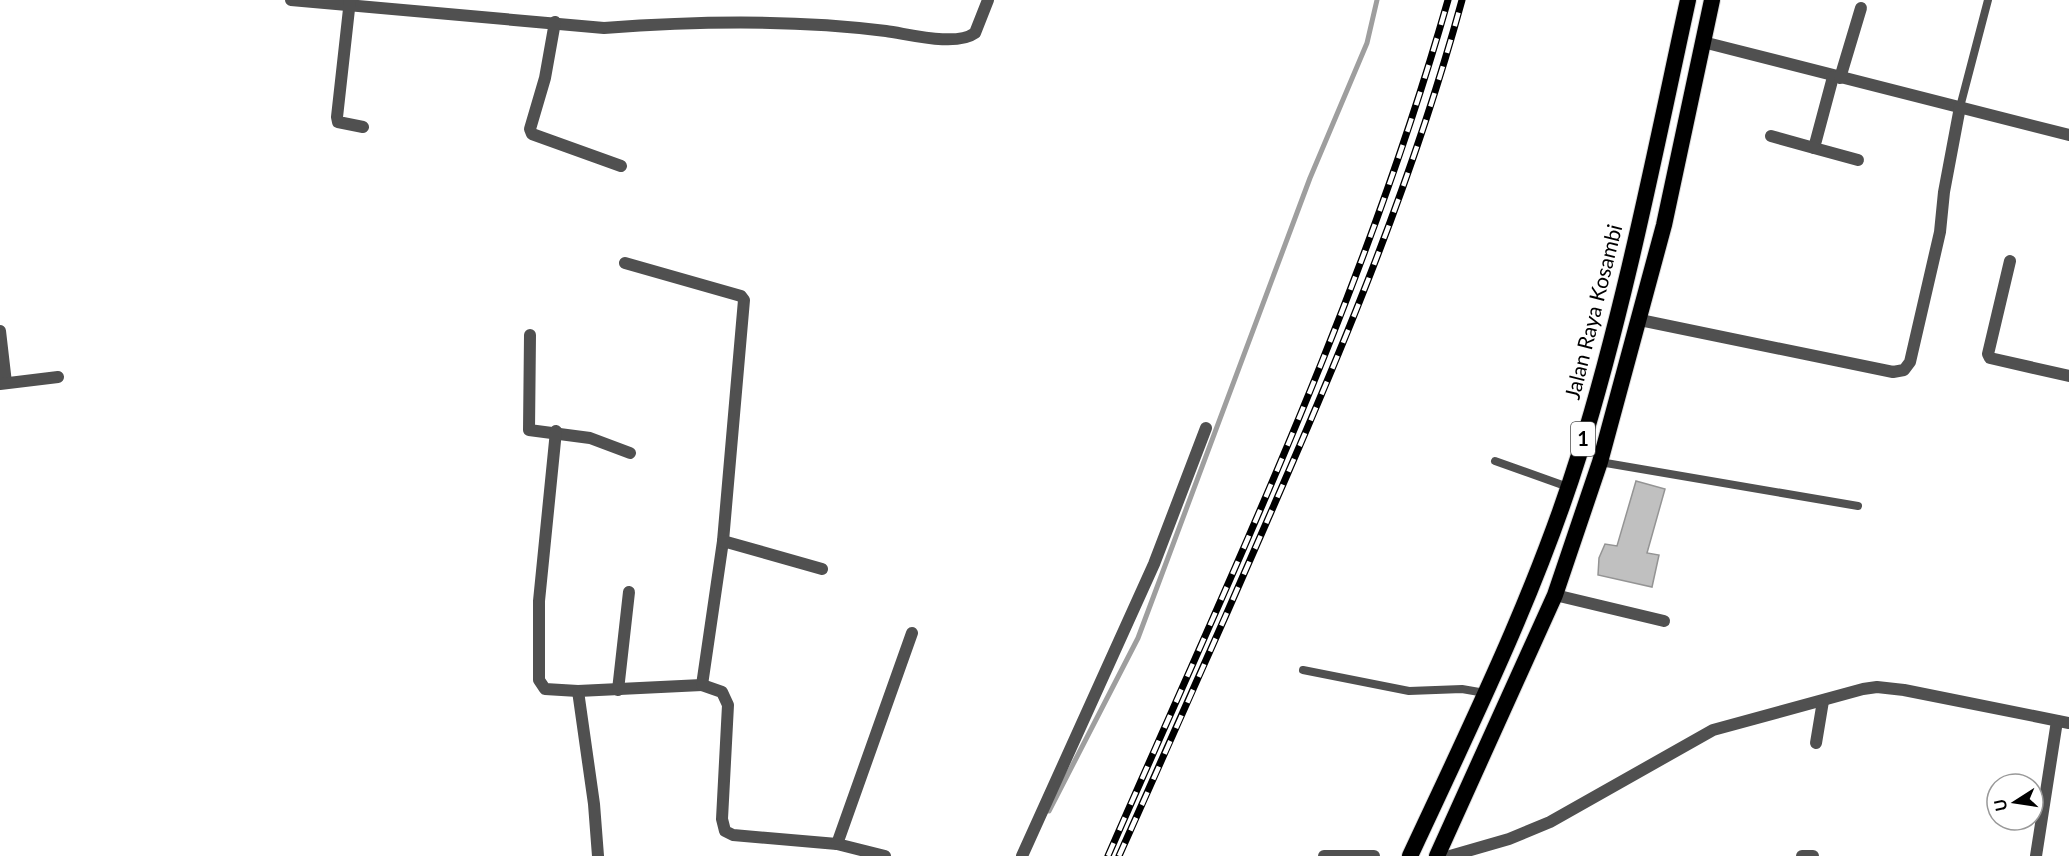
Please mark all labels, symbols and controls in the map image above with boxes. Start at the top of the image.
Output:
street label: Jalan Raya Kosambi [1559,221,1626,402]
road number: 1 [1571,422,1595,456]
north arrow [1985,772,2045,832]
text: U [1989,797,2010,813]

